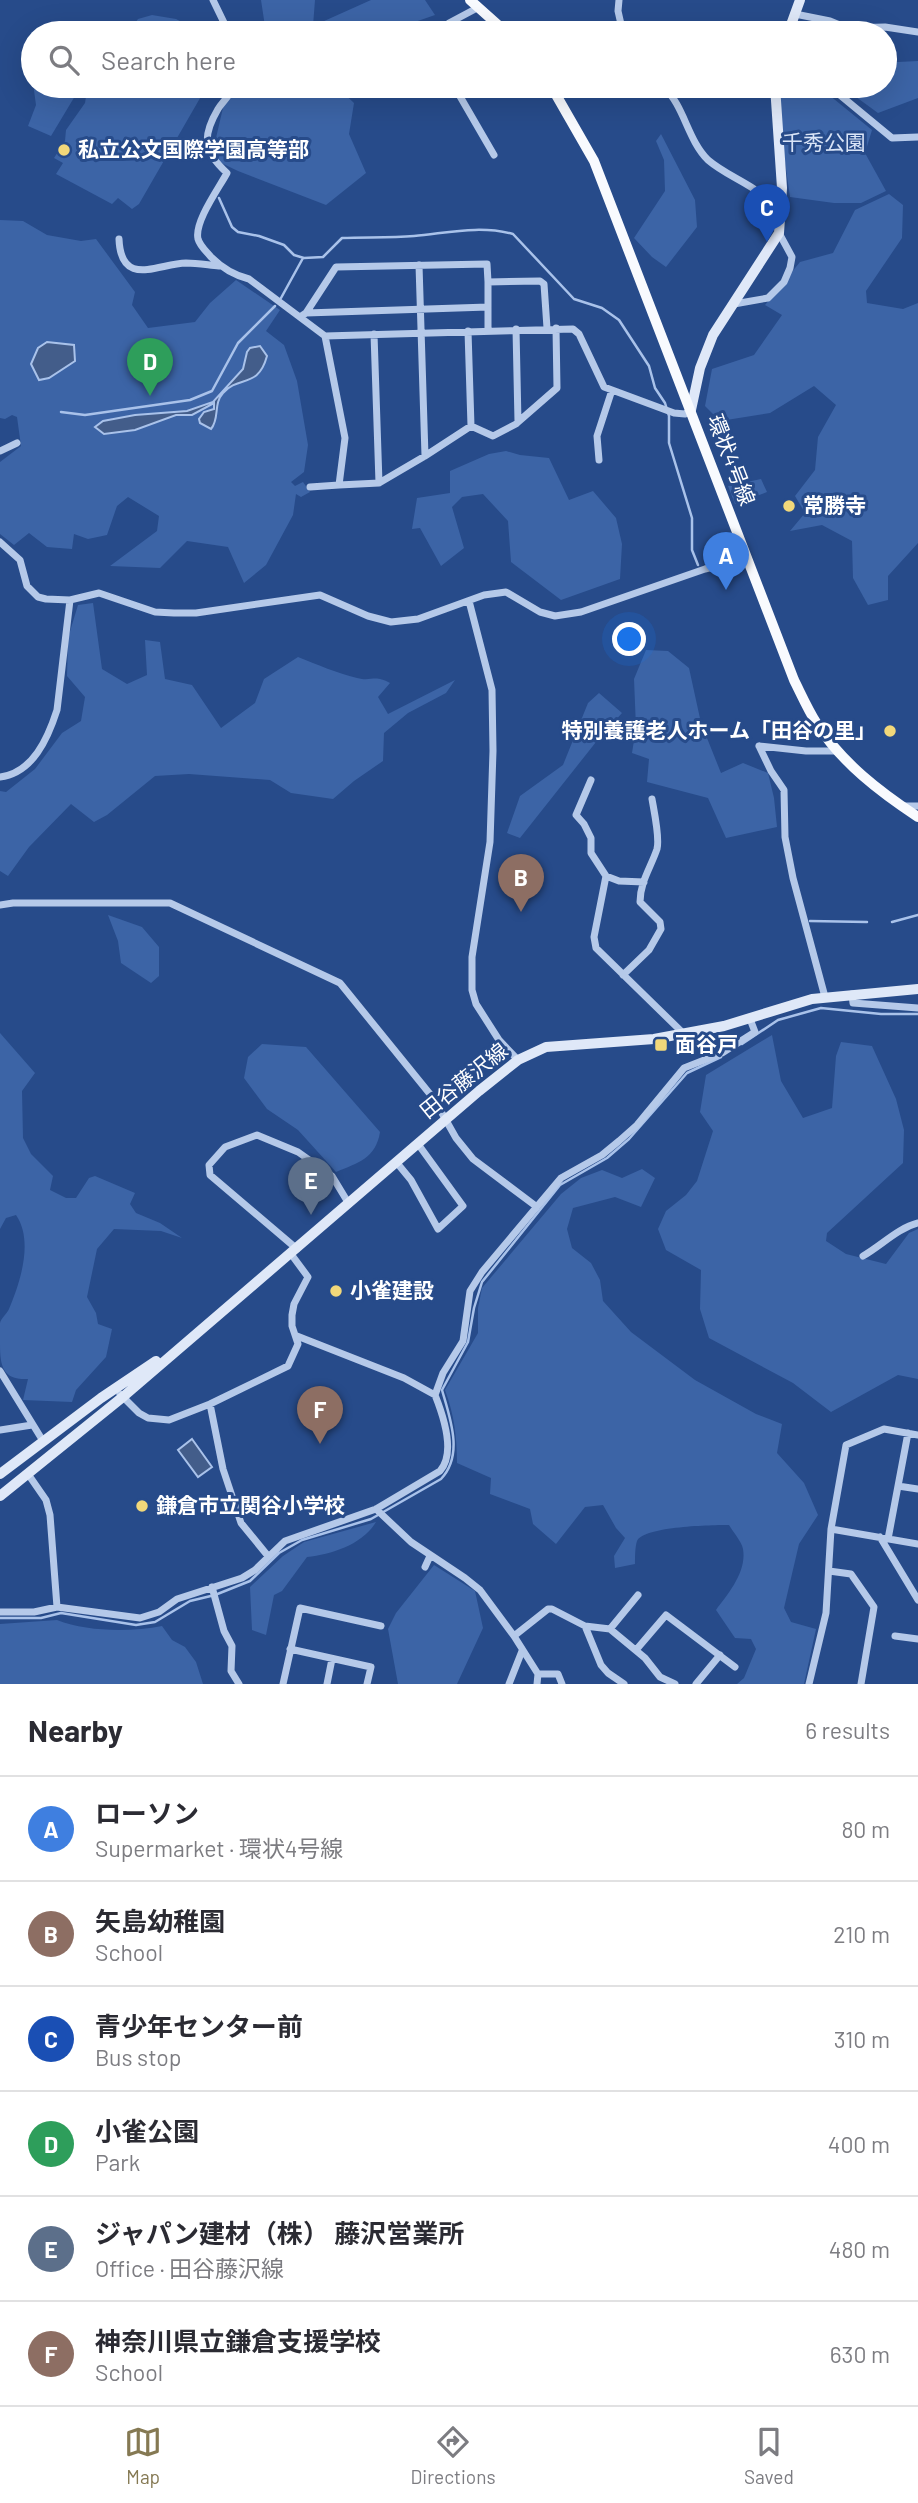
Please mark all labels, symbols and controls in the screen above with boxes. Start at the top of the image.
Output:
search box [21,21,897,98]
icon: search [45,41,83,79]
text: Search here [101,44,236,75]
park label: 千秀公園 [782,129,866,154]
place label: 私立公文国際学園高等部 [78,136,309,161]
marker: 私立公文国際学園高等部 [56,142,72,158]
pin: C [744,184,790,242]
pin: D [127,338,173,396]
street label: 環状4号線 [704,410,761,509]
place label: 常勝寺 [803,492,866,517]
marker: 常勝寺 [781,498,797,514]
pin: A [703,532,749,590]
your location [612,622,646,656]
place label: 特別養護老人ホーム「田谷の里」 [562,717,876,742]
marker: 特別養護老人ホーム「田谷の里」 [882,723,898,739]
pin: B [498,854,544,912]
place label: 面谷戸 [675,1031,738,1056]
street label: 田谷藤沢線 [414,1037,512,1123]
marker: 面谷戸 [653,1037,669,1053]
pin: E [288,1157,334,1215]
place label: 小雀建設 [350,1277,434,1302]
marker: 小雀建設 [328,1283,344,1299]
pin: F [297,1386,343,1444]
place label: 鎌倉市立関谷小学校 [156,1492,345,1517]
marker: 鎌倉市立関谷小学校 [134,1498,150,1514]
text: Nearby [28,1712,123,1748]
text: 6 results [805,1716,890,1744]
text: ローソン [95,1797,199,1828]
text: A [43,1815,59,1843]
text: 80 m [841,1815,890,1843]
text: Supermarket · 環状4号線 [95,1834,343,1862]
text: 矢島幼稚園 [95,1905,225,1936]
text: B [44,1920,58,1948]
text: 210 m [833,1920,890,1948]
text: School [95,1938,163,1966]
text: 青少年センター前 [95,2010,303,2041]
text: C [44,2025,58,2053]
text: 310 m [834,2025,890,2053]
text: Bus stop [95,2043,181,2071]
text: 小雀公園 [95,2115,199,2146]
text: D [44,2130,58,2158]
text: 400 m [828,2130,890,2158]
text: Park [95,2148,140,2176]
text: ジャパン建材（株） 藤沢営業所 [95,2217,464,2248]
text: E [44,2235,58,2263]
text: 480 m [829,2235,890,2263]
text: Office · 田谷藤沢線 [95,2254,284,2282]
text: 神奈川県立鎌倉支援学校 [95,2325,381,2356]
text: F [45,2340,57,2368]
text: 630 m [830,2340,890,2368]
text: School [95,2358,163,2386]
tab: Map [124,2423,162,2488]
tab: Directions [411,2423,496,2488]
tab: Saved [744,2423,794,2488]

